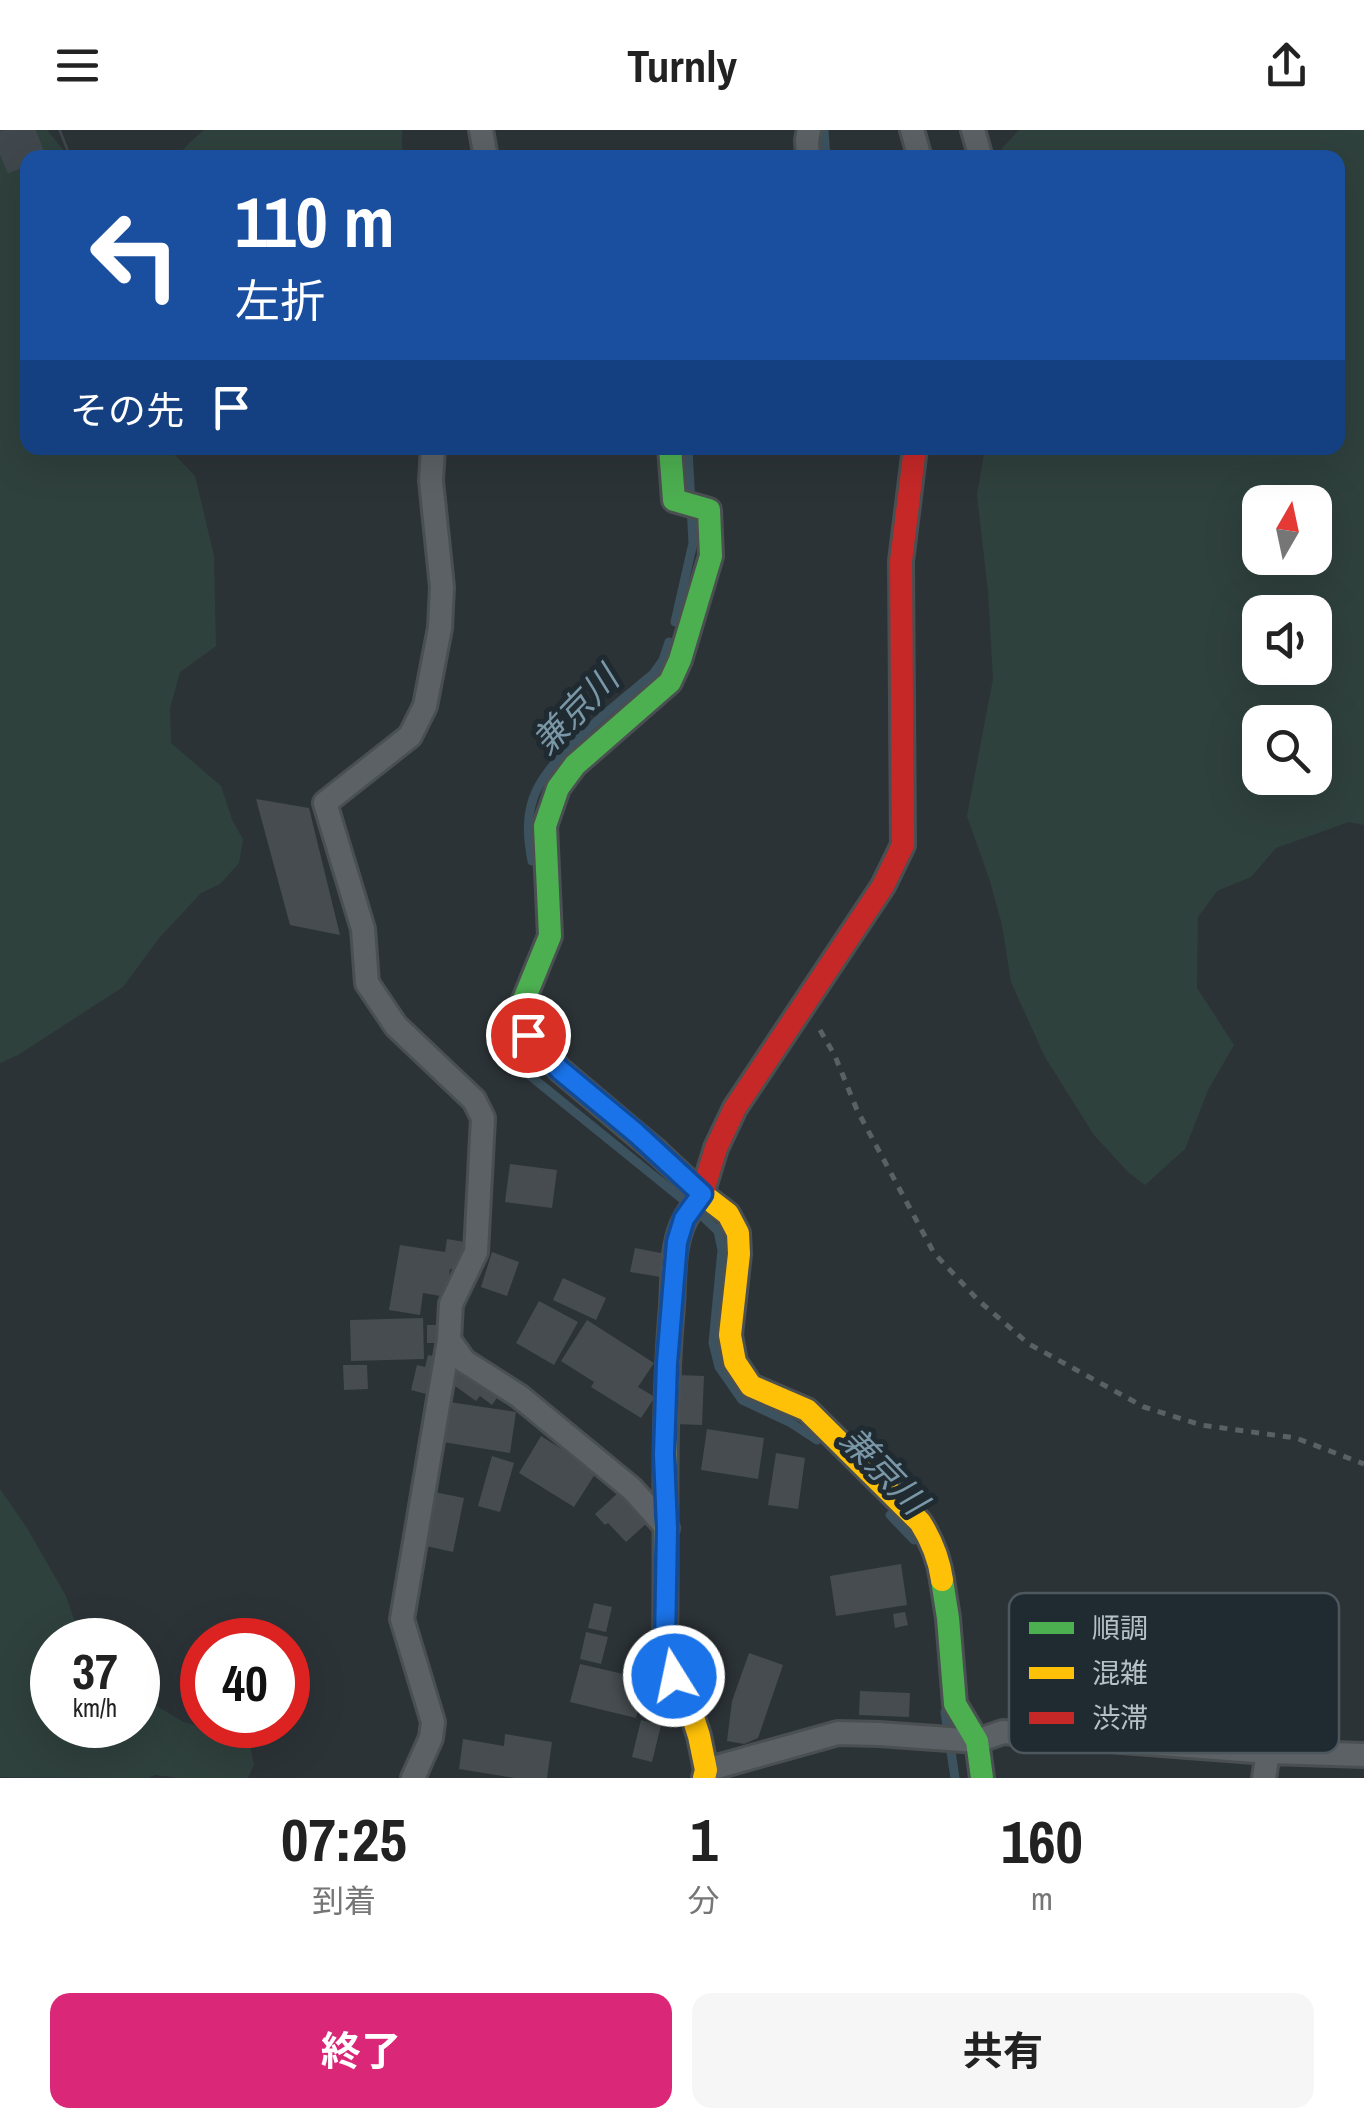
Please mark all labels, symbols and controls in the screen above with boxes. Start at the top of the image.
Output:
text: Turnly [627,35,737,96]
icon: menu [50,38,105,93]
icon: share [1259,38,1314,93]
text: 110 m [235,175,395,269]
icon: left [70,190,200,320]
text: 左折 [235,270,325,331]
icon: arrive [204,380,259,435]
text: その先 [70,385,184,436]
north arrow [1242,485,1332,575]
map controls [1242,485,1332,795]
button: sound [1242,595,1332,685]
water label: 兼京川 [522,653,631,764]
button: search [1242,705,1332,795]
pin [486,993,571,1078]
icon: arrive [501,1008,556,1063]
water label: 兼京川 [831,1416,940,1527]
legend [1009,1593,1339,1753]
text: 順調 [1092,1609,1148,1647]
speed limit sign: 40 [180,1618,310,1748]
position arrow [622,1624,726,1728]
text: 37 [72,1637,118,1705]
text: 混雑 [1092,1654,1148,1692]
text: km/h [73,1691,117,1725]
text: 渋滞 [1092,1699,1148,1737]
text: 07:25 [281,1799,407,1880]
text: 1 [690,1799,718,1880]
text: 160 [1001,1801,1083,1882]
text: m [1031,1877,1053,1920]
text: 到着 [312,1879,376,1922]
text: 分 [688,1879,720,1922]
button: 終了 [50,1993,672,2108]
button: 共有 [692,1993,1314,2108]

